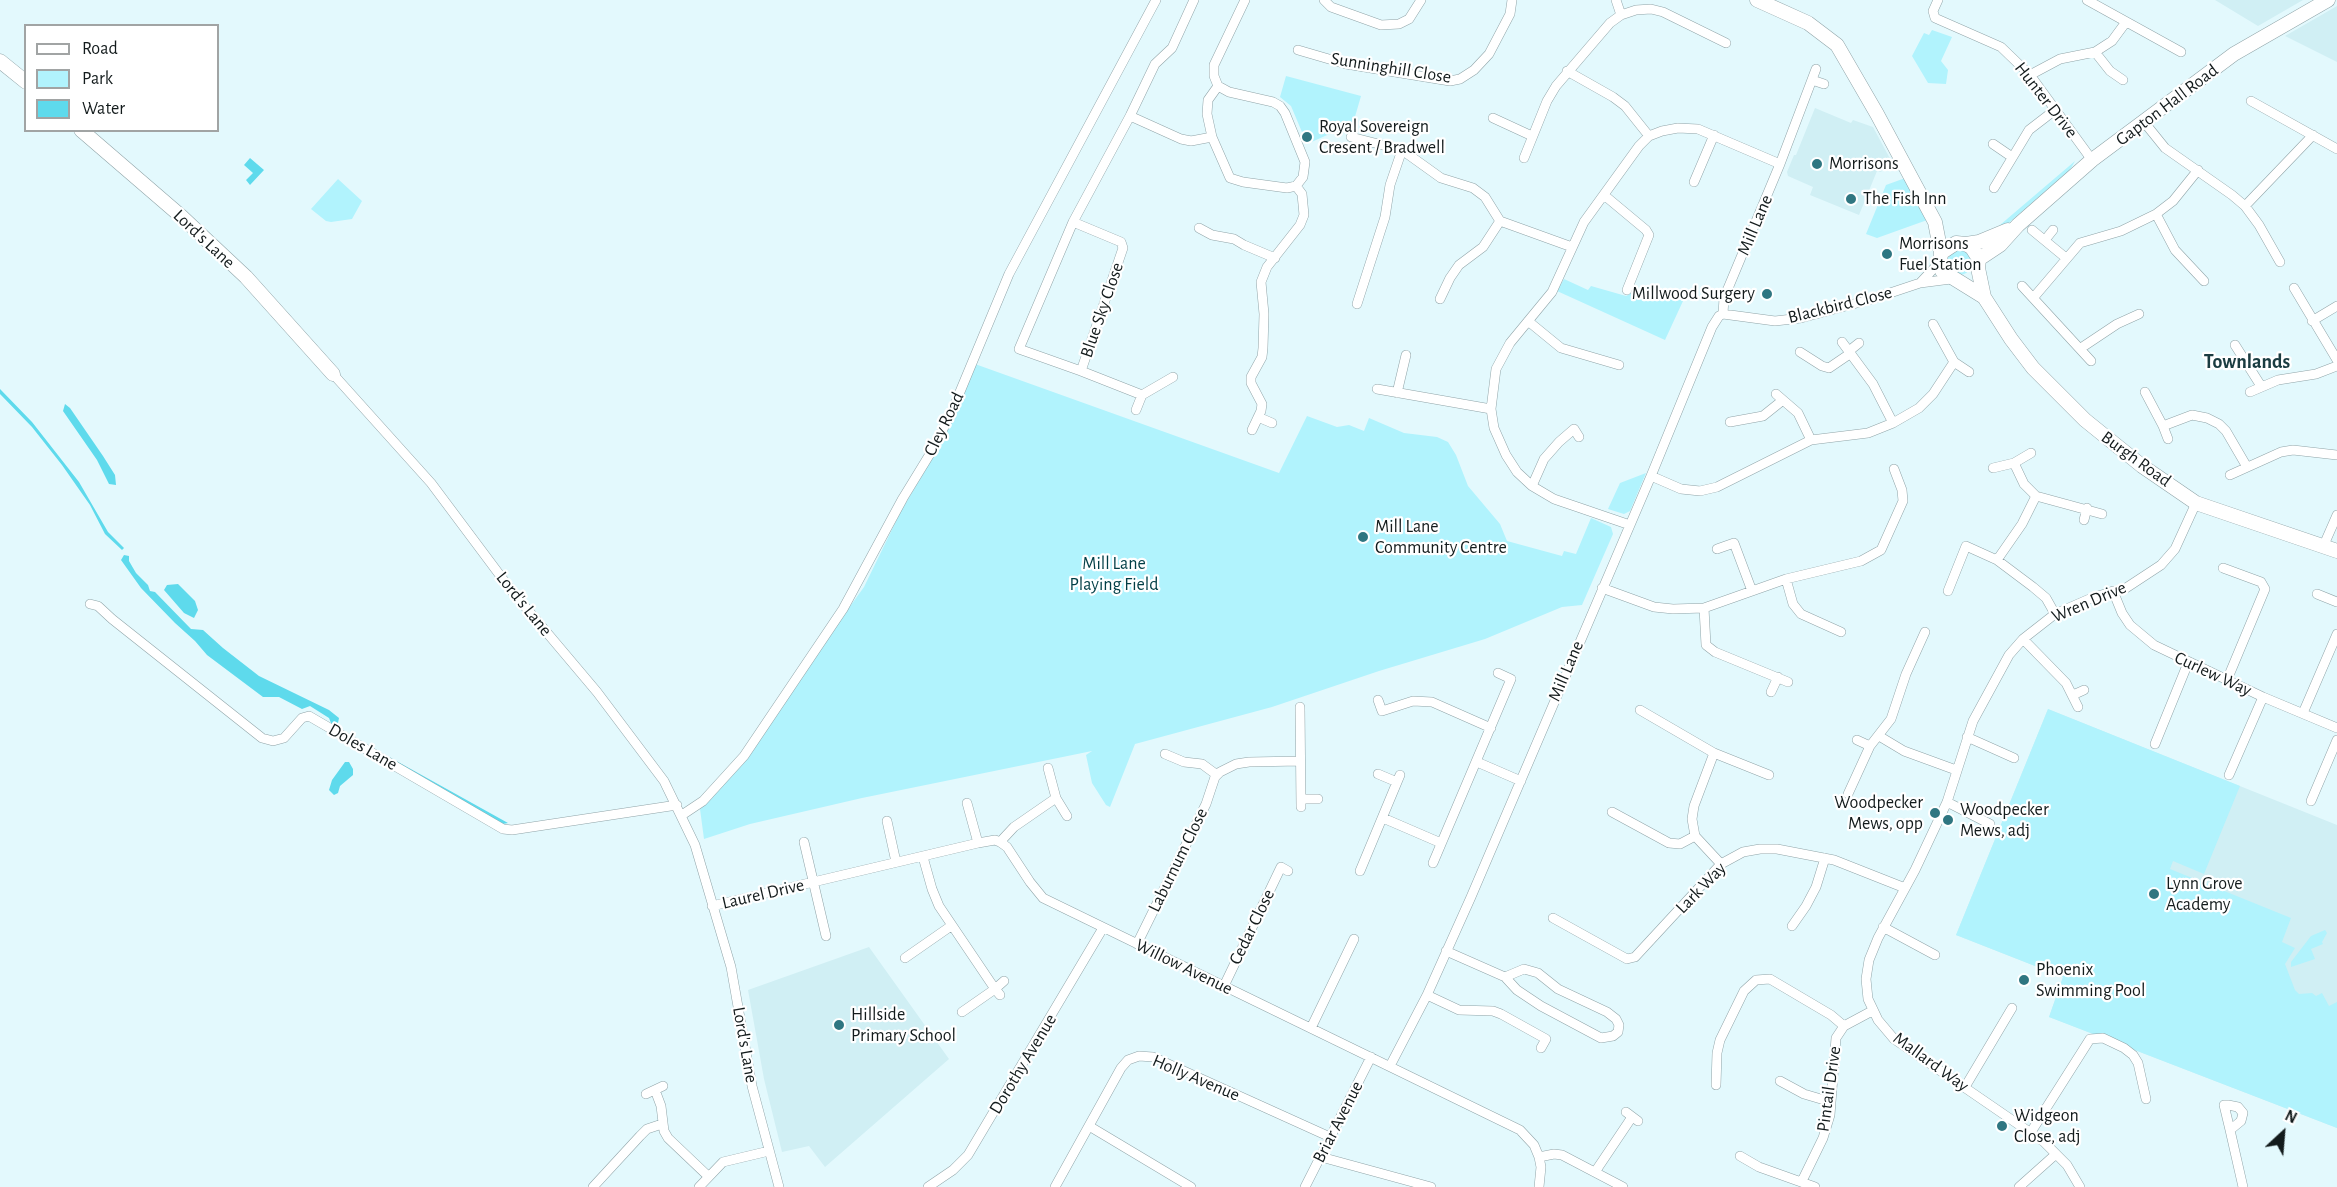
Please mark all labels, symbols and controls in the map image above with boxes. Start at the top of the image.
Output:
legend [24,24,219,132]
text: Road [82,40,118,58]
street label: Sunninghill Close [1329,48,1453,88]
street label: Hunter Drive [2010,58,2082,142]
street label: Gapton Hall Road [2112,60,2222,150]
text: Park [82,70,113,88]
text: Water [82,100,125,118]
place label: Royal Sovereign Cresent / Bradwell [1319,116,1445,158]
marker: Royal Sovereign Cresent / Bradwell [1300,130,1314,144]
place label: Morrisons [1829,153,1899,175]
marker: Morrisons [1810,157,1824,171]
place label: The Fish Inn [1863,188,1946,210]
street label: Mill Lane [1733,191,1777,259]
marker: The Fish Inn [1844,192,1858,206]
street label: Lord's Lane [169,205,239,273]
place label: Morrisons Fuel Station [1899,233,1981,276]
marker: Morrisons Fuel Station [1880,247,1894,261]
street label: Blue Sky Close [1076,260,1128,360]
street label: Blackbird Close [1786,282,1894,328]
place label: Millwood Surgery [1632,283,1755,305]
marker: Millwood Surgery [1760,287,1774,301]
district label: Townlands [2204,350,2290,374]
street label: Cley Road [919,388,969,460]
street label: Burgh Road [2097,426,2175,492]
place label: Mill Lane Community Centre [1375,516,1507,558]
marker: Mill Lane Community Centre [1356,530,1370,544]
park label: Mill Lane Playing Field [1069,553,1159,596]
street label: Lord's Lane [491,567,557,641]
street label: Wren Drive [2048,577,2130,627]
street label: Mill Lane [1544,637,1588,705]
street label: Curlew Way [2171,647,2255,701]
street label: Doles Lane [325,719,401,775]
place label: Woodpecker Mews, opp [1834,792,1923,834]
place label: Woodpecker Mews, adj [1960,799,2049,842]
street label: Laburnum Close [1143,804,1213,916]
marker: Woodpecker Mews, opp [1928,806,1942,820]
marker: Woodpecker Mews, adj [1941,813,1955,827]
street label: Lark Way [1671,858,1731,918]
place label: Lynn Grove Academy [2166,873,2243,916]
street label: Laurel Drive [720,874,806,914]
street label: Cedar Close [1225,886,1279,968]
marker: Lynn Grove Academy [2147,887,2161,901]
street label: Willow Avenue [1132,934,1236,1000]
place label: Phoenix Swimming Pool [2036,959,2145,1002]
marker: Phoenix Swimming Pool [2017,973,2031,987]
place label: Hillside Primary School [851,1004,956,1046]
street label: Lord's Lane [728,1005,762,1085]
street label: Dorothy Avenue [985,1010,1061,1118]
marker: Hillside Primary School [832,1018,846,1032]
street label: Mallard Way [1889,1027,1973,1097]
street label: Pintail Drive [1812,1045,1846,1133]
street label: Holly Avenue [1149,1050,1243,1106]
street label: Briar Avenue [1308,1077,1368,1167]
north arrow [2253,1103,2313,1163]
place label: Widgeon Close, adj [2014,1105,2081,1148]
text: N [2282,1107,2299,1126]
marker: Widgeon Close, adj [1995,1119,2009,1133]

